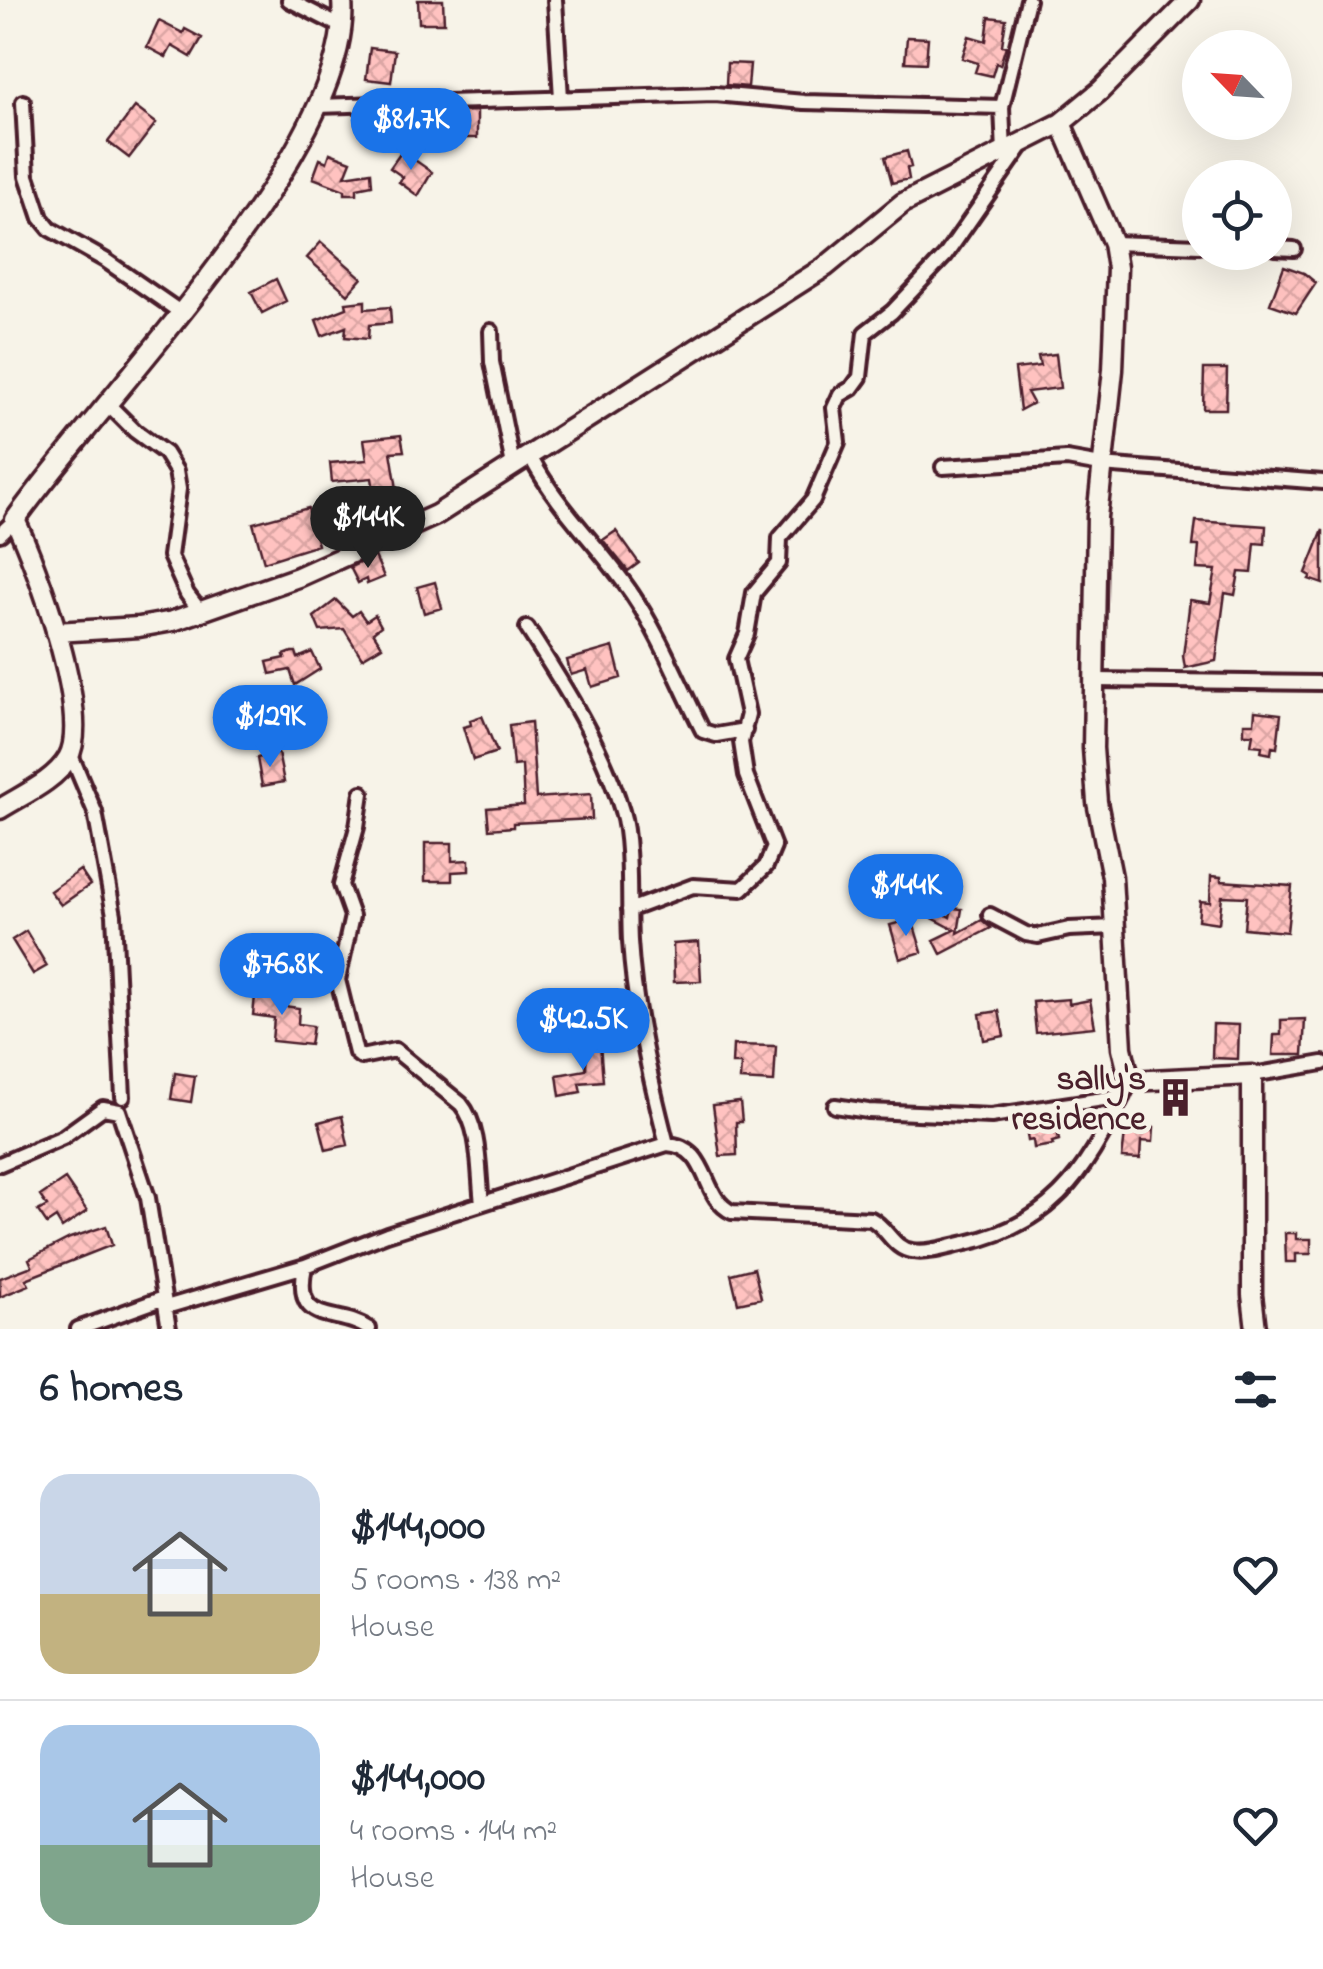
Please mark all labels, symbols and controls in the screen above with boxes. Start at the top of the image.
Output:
north arrow [1182,30,1292,140]
map controls [1182,30,1292,270]
pin: $81.7K [330,88,492,173]
text: $81.7K [373,97,449,144]
button: locate [1182,160,1292,270]
pin: $144K [298,486,438,571]
text: $144K [332,495,404,542]
pin: $129K [200,685,340,770]
text: $129K [235,694,305,741]
pin: $144K [836,854,976,939]
text: $144K [870,863,942,910]
pin: $76.8K [201,933,363,1018]
text: $76.8K [242,942,322,989]
pin: $42.5K [502,988,664,1073]
text: $42.5K [539,997,627,1044]
place label: sally's residence [1012,1055,1147,1146]
building icon: sally's residence [1155,1076,1197,1118]
text: 6 homes [40,1359,184,1420]
icon: filters [1228,1362,1283,1417]
text: $144,000 [350,1497,485,1558]
icon: home [120,1514,240,1634]
icon: heart [1228,1547,1283,1602]
text: 5 rooms · 138 m² [350,1558,561,1605]
text: House [350,1605,434,1652]
text: $144,000 [350,1748,485,1809]
icon: home [120,1765,240,1885]
icon: heart [1228,1798,1283,1853]
text: 4 rooms · 144 m² [350,1809,557,1856]
text: House [350,1856,434,1903]

